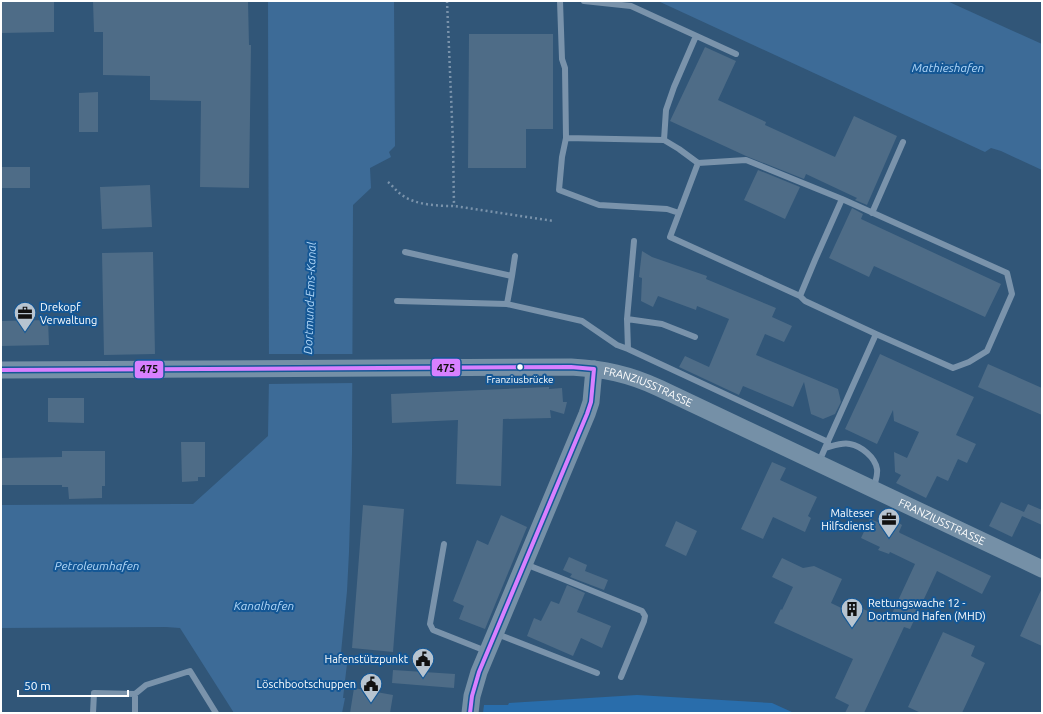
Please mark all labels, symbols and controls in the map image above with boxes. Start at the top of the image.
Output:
water label: Mathieshafen [912,61,984,74]
water label: Dortmund-Ems-Kanal [301,241,318,355]
office icon: Drekopf Verwaltung [12,300,38,333]
place label: Drekopf Verwaltung [40,301,97,326]
line badge: 475 [431,358,461,377]
line badge: 475 [134,360,164,379]
text: 475 [437,362,455,374]
marker: Franziusbrücke [515,362,525,372]
text: 475 [140,363,158,375]
street label: FRANZIUSSTRASSE [603,365,694,409]
place label: Franziusbrücke [486,374,554,385]
street label: FRANZIUSSTRASSE [897,496,987,547]
office icon: Malteser Hilfsdienst [876,506,902,539]
place label: Malteser Hilfsdienst [821,507,875,532]
water label: Petroleumhafen [54,559,140,572]
building icon: Rettungswache 12 - Dortmund Hafen (MHD) [839,596,865,629]
place label: Rettungswache 12 - Dortmund Hafen (MHD) [868,597,986,623]
water label: Kanalhafen [234,599,294,612]
public building icon: Hafenstützpunkt [410,646,436,679]
place label: Hafenstützpunkt [325,653,409,665]
public building icon: Löschbootschuppen [358,671,384,704]
scale bar [18,672,128,698]
place label: Löschbootschuppen [256,678,356,690]
text: 50 m [24,679,51,692]

